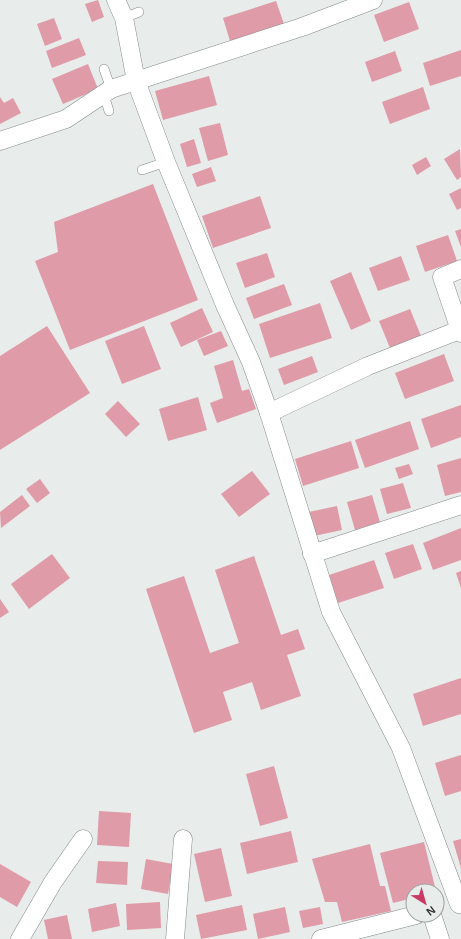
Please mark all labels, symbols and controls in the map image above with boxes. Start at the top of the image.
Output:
north arrow [405,883,445,923]
text: N [424,904,438,918]

